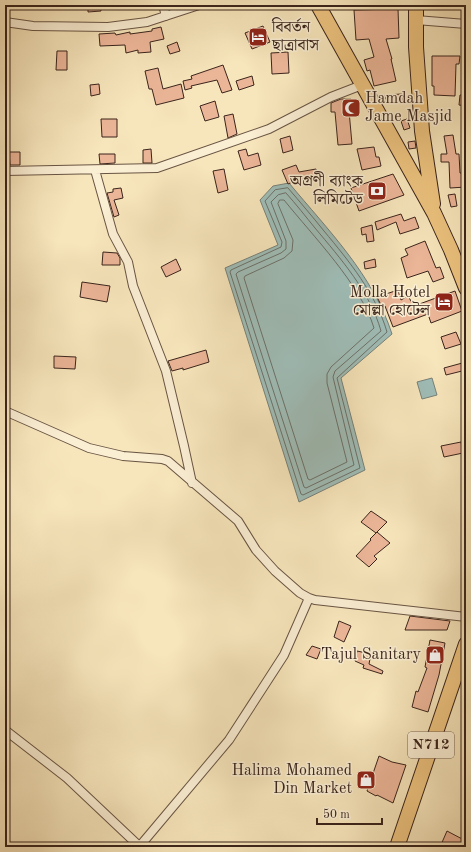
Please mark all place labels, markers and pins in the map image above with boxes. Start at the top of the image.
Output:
place label: বিবর্তন ছাত্রাবাস [271,17,320,54]
hotel icon: বিবর্তন ছাত্রাবাস [247,26,269,48]
place label: Hamdah Jame Masjid [365,91,452,125]
mosque icon: Hamdah Jame Masjid [340,97,362,119]
place label: অগ্রণী ব্যাংক লিমিটেড [289,171,364,208]
bank icon: অগ্রণী ব্যাংক লিমিটেড [366,180,388,202]
place label: Molla Hotel মোল্লা হোটেল [350,285,431,319]
hotel icon: Molla Hotel মোল্লা হোটেল [433,291,455,313]
shop icon: Tajul Sanitary [424,644,446,666]
place label: Tajul Sanitary [321,647,422,663]
place label: Halima Mohamed Din Market [231,763,352,797]
shop icon: Halima Mohamed Din Market [355,769,377,791]

